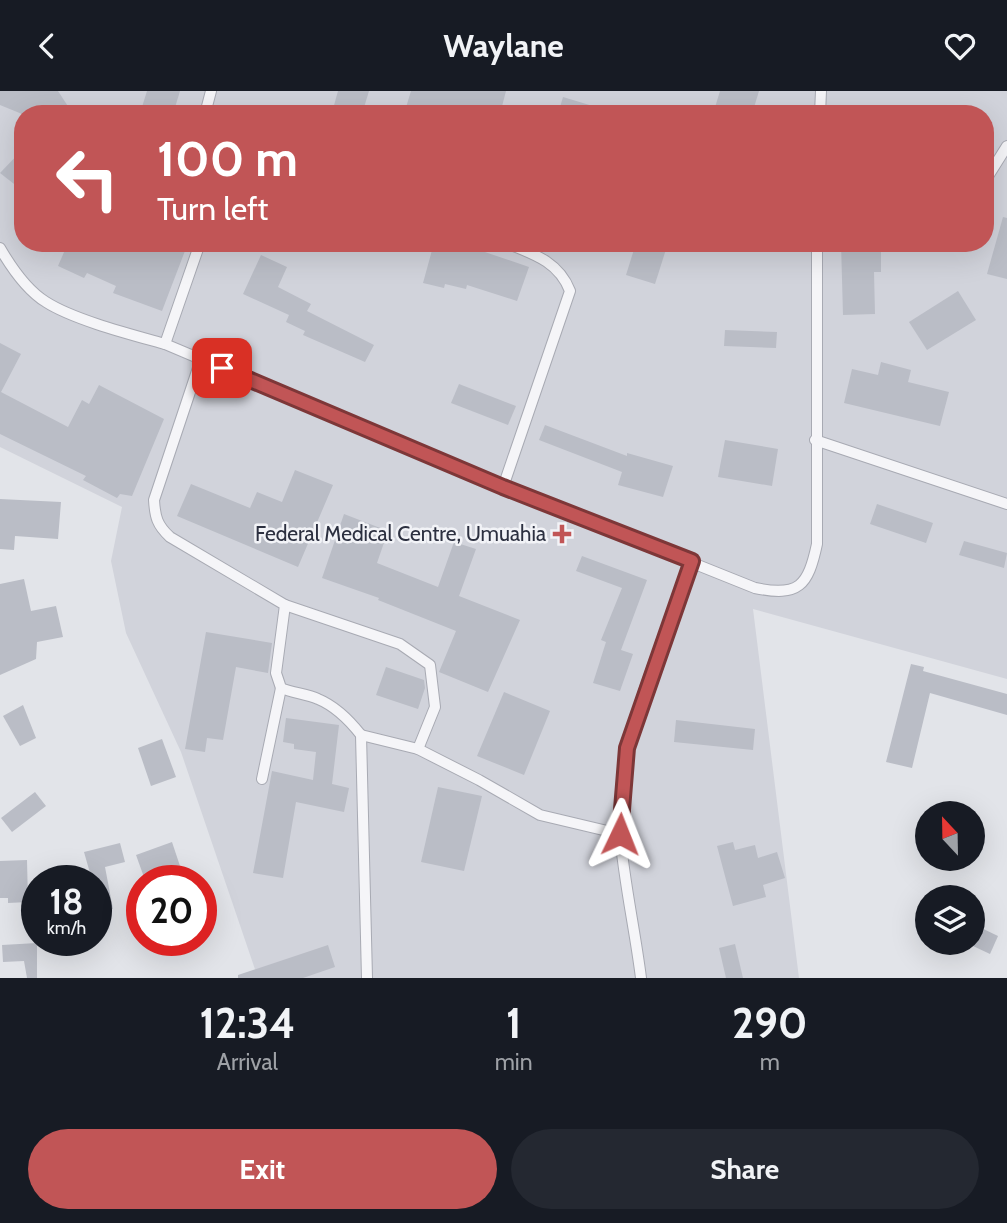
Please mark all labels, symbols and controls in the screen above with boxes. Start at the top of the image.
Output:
text: Waylane [443,26,564,65]
icon: back [28,27,66,65]
icon: heart [941,27,979,65]
text: 100 m [157,129,298,188]
icon: left [42,133,133,224]
text: Turn left [157,189,268,228]
pin [192,338,252,398]
icon: arrive [203,349,241,387]
place label: Federal Medical Centre, Umuahia [255,521,546,546]
marker: Federal Medical Centre, Umuahia [552,524,572,544]
position arrow [583,797,657,871]
north arrow [915,801,985,871]
map controls [915,801,985,955]
speed limit sign: 20 [126,865,217,956]
text: 18 [49,880,84,923]
button: layers [915,885,985,955]
text: km/h [47,917,86,939]
text: 12:34 [199,997,295,1049]
text: 1 [506,997,521,1049]
text: 290 [732,997,808,1049]
text: Arrival [217,1048,278,1076]
text: min [495,1048,533,1076]
text: m [760,1048,780,1076]
button: Exit [28,1129,497,1209]
button: Share [511,1129,979,1209]

